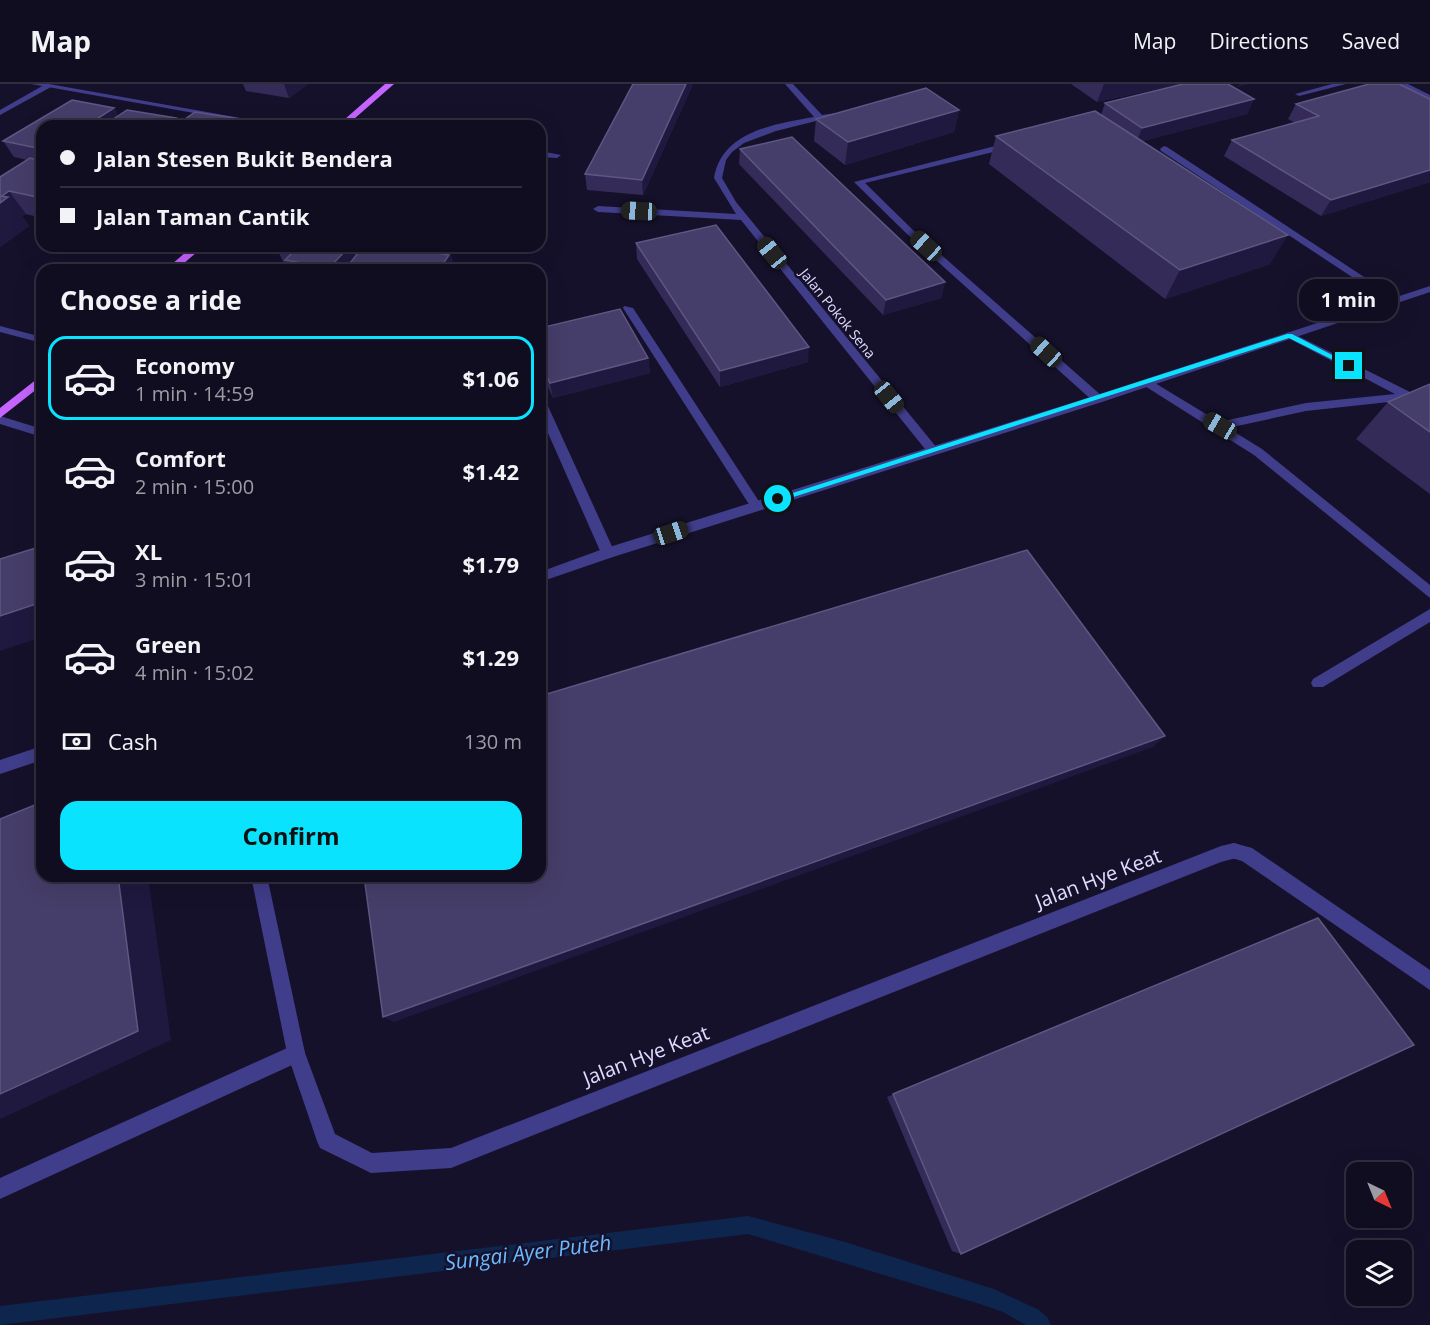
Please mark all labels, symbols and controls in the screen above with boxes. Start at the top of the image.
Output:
text: Map [30,22,91,60]
text: Map [1133,27,1176,55]
text: Directions [1209,27,1309,55]
text: Saved [1342,27,1400,55]
text: Jalan Stesen Bukit Bendera [96,143,393,173]
text: Jalan Taman Cantik [96,201,310,231]
car [621,201,657,221]
car [907,227,945,265]
car [754,233,790,273]
street label: Jalan Pokok Sena [795,262,880,362]
callout: 1 min [1300,279,1398,321]
text: Choose a ride [60,281,242,318]
text: 1 min [1321,286,1376,313]
car [1027,333,1065,371]
text: Economy [135,350,234,380]
icon: car [63,351,117,405]
route end [1335,352,1362,379]
text: $1.06 [462,363,519,393]
car [871,377,907,417]
text: 1 min · 14:59 [135,380,254,407]
car [1200,409,1240,443]
text: Comfort [135,443,226,473]
icon: car [63,444,117,498]
text: $1.42 [462,456,519,486]
text: 2 min · 15:00 [135,473,254,500]
route start [764,485,791,512]
car [651,519,691,547]
text: XL [135,536,162,566]
icon: car [63,537,117,591]
text: $1.79 [462,549,519,579]
text: 3 min · 15:01 [135,566,254,593]
text: Green [135,629,201,659]
icon: car [63,630,117,684]
text: $1.29 [462,642,519,672]
text: 4 min · 15:02 [135,659,254,686]
icon: cash [60,725,93,758]
text: Cash [108,726,158,756]
text: 130 m [464,728,522,755]
button: Confirm [60,801,522,870]
street label: Jalan Hye Keat [1029,842,1165,915]
street label: Jalan Hye Keat [577,1019,713,1092]
north arrow [1346,1162,1412,1228]
map controls [1346,1162,1412,1306]
water label: Sungai Ayer Puteh [443,1228,613,1276]
button: layers [1346,1240,1412,1306]

